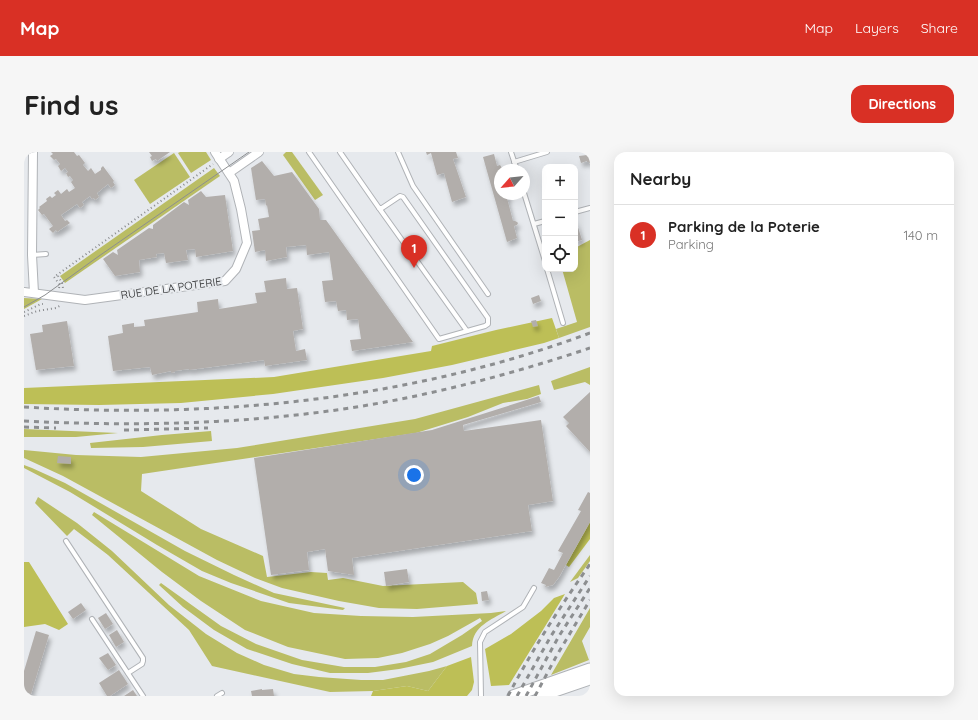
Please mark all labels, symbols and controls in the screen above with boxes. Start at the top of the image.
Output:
text: Map [20,16,59,40]
text: Map [804,19,833,37]
text: Layers [855,19,899,37]
text: Share [921,19,958,37]
button: Directions [851,85,954,123]
text: Find us [24,87,118,122]
north arrow [494,164,530,200]
map controls [542,164,578,272]
button: + [542,164,578,200]
text: Nearby [630,168,691,189]
button: − [542,200,578,236]
text: Parking de la Poterie [668,217,820,236]
text: 1 [640,227,646,243]
text: 140 m [903,227,938,243]
pin: 1 [401,235,427,268]
button: locate [542,236,578,272]
text: Parking [668,236,714,252]
street label: RUE DE LA POTERIE [120,274,222,302]
your location [404,465,424,485]

